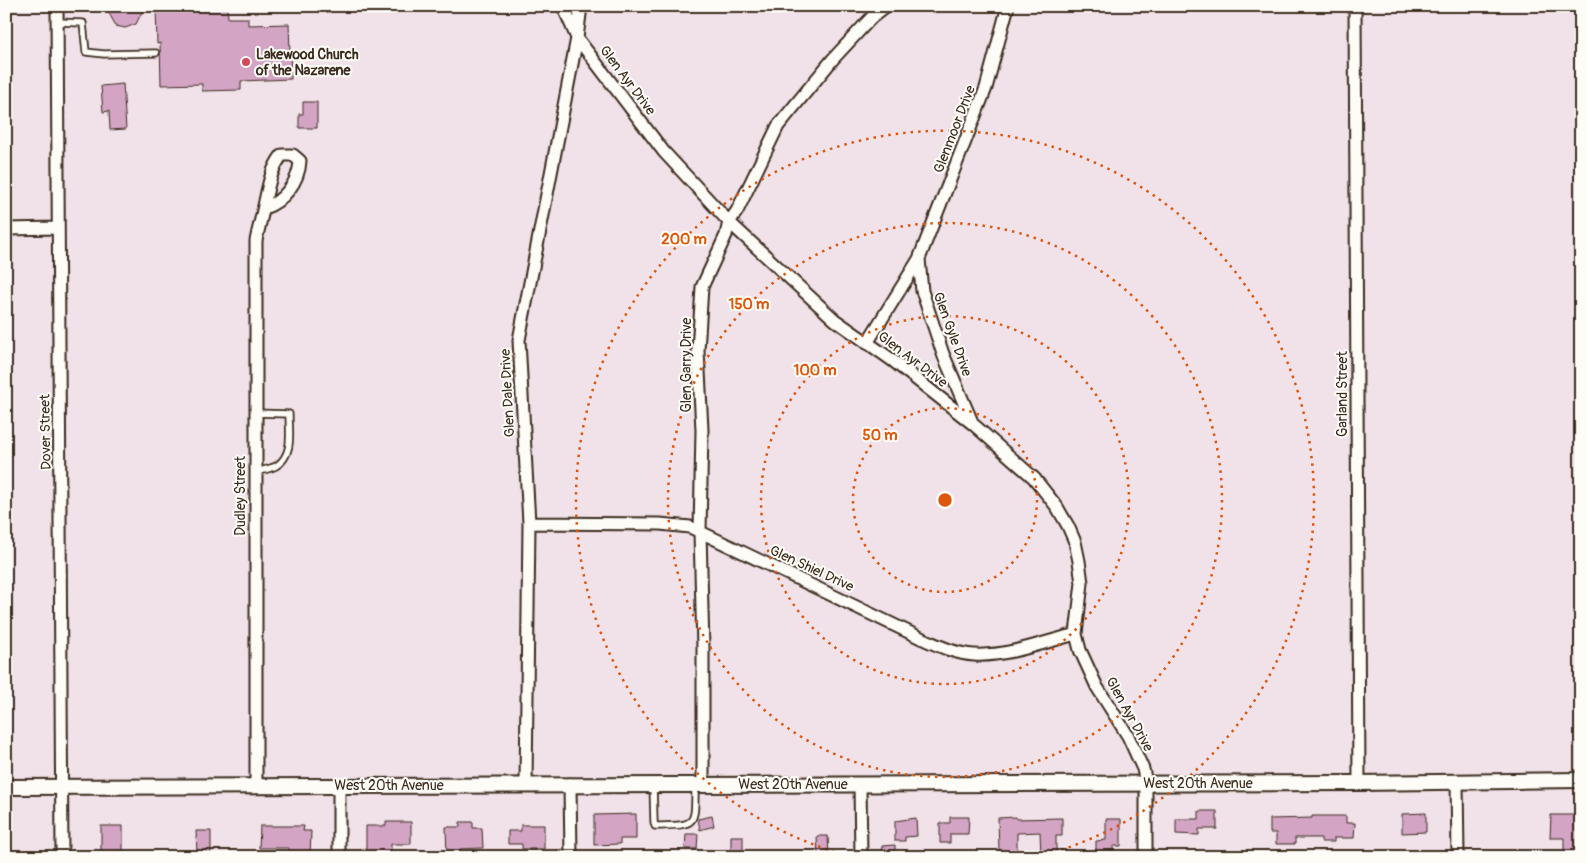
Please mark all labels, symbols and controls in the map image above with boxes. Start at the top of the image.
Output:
street label: Glen Ayr Drive [596,42,659,118]
place label: Lakewood Church of the Nazarene [255,46,359,79]
marker: Lakewood Church of the Nazarene [240,56,252,68]
street label: Glenmoor Drive [930,83,979,175]
text: 200 m [661,230,707,249]
street label: Glen Gyle Drive [929,290,976,379]
text: 150 m [729,295,769,314]
street label: Glen Garry Drive [678,318,695,412]
street label: Glen Ayr Drive [875,328,951,391]
street label: Glen Dale Drive [497,348,518,438]
street label: Garland Street [1334,351,1351,437]
text: 100 m [794,361,836,380]
street label: Dover Street [36,394,55,470]
text: 50 m [863,426,897,445]
street label: Dudley Street [232,456,249,536]
centre of rings [936,491,954,509]
street label: Glen Shiel Drive [767,542,857,595]
street label: Glen Ayr Drive [1102,674,1157,755]
street label: West 20th Avenue [1143,775,1253,792]
street label: West 20th Avenue [738,776,848,793]
street label: West 20th Avenue [334,777,444,794]

